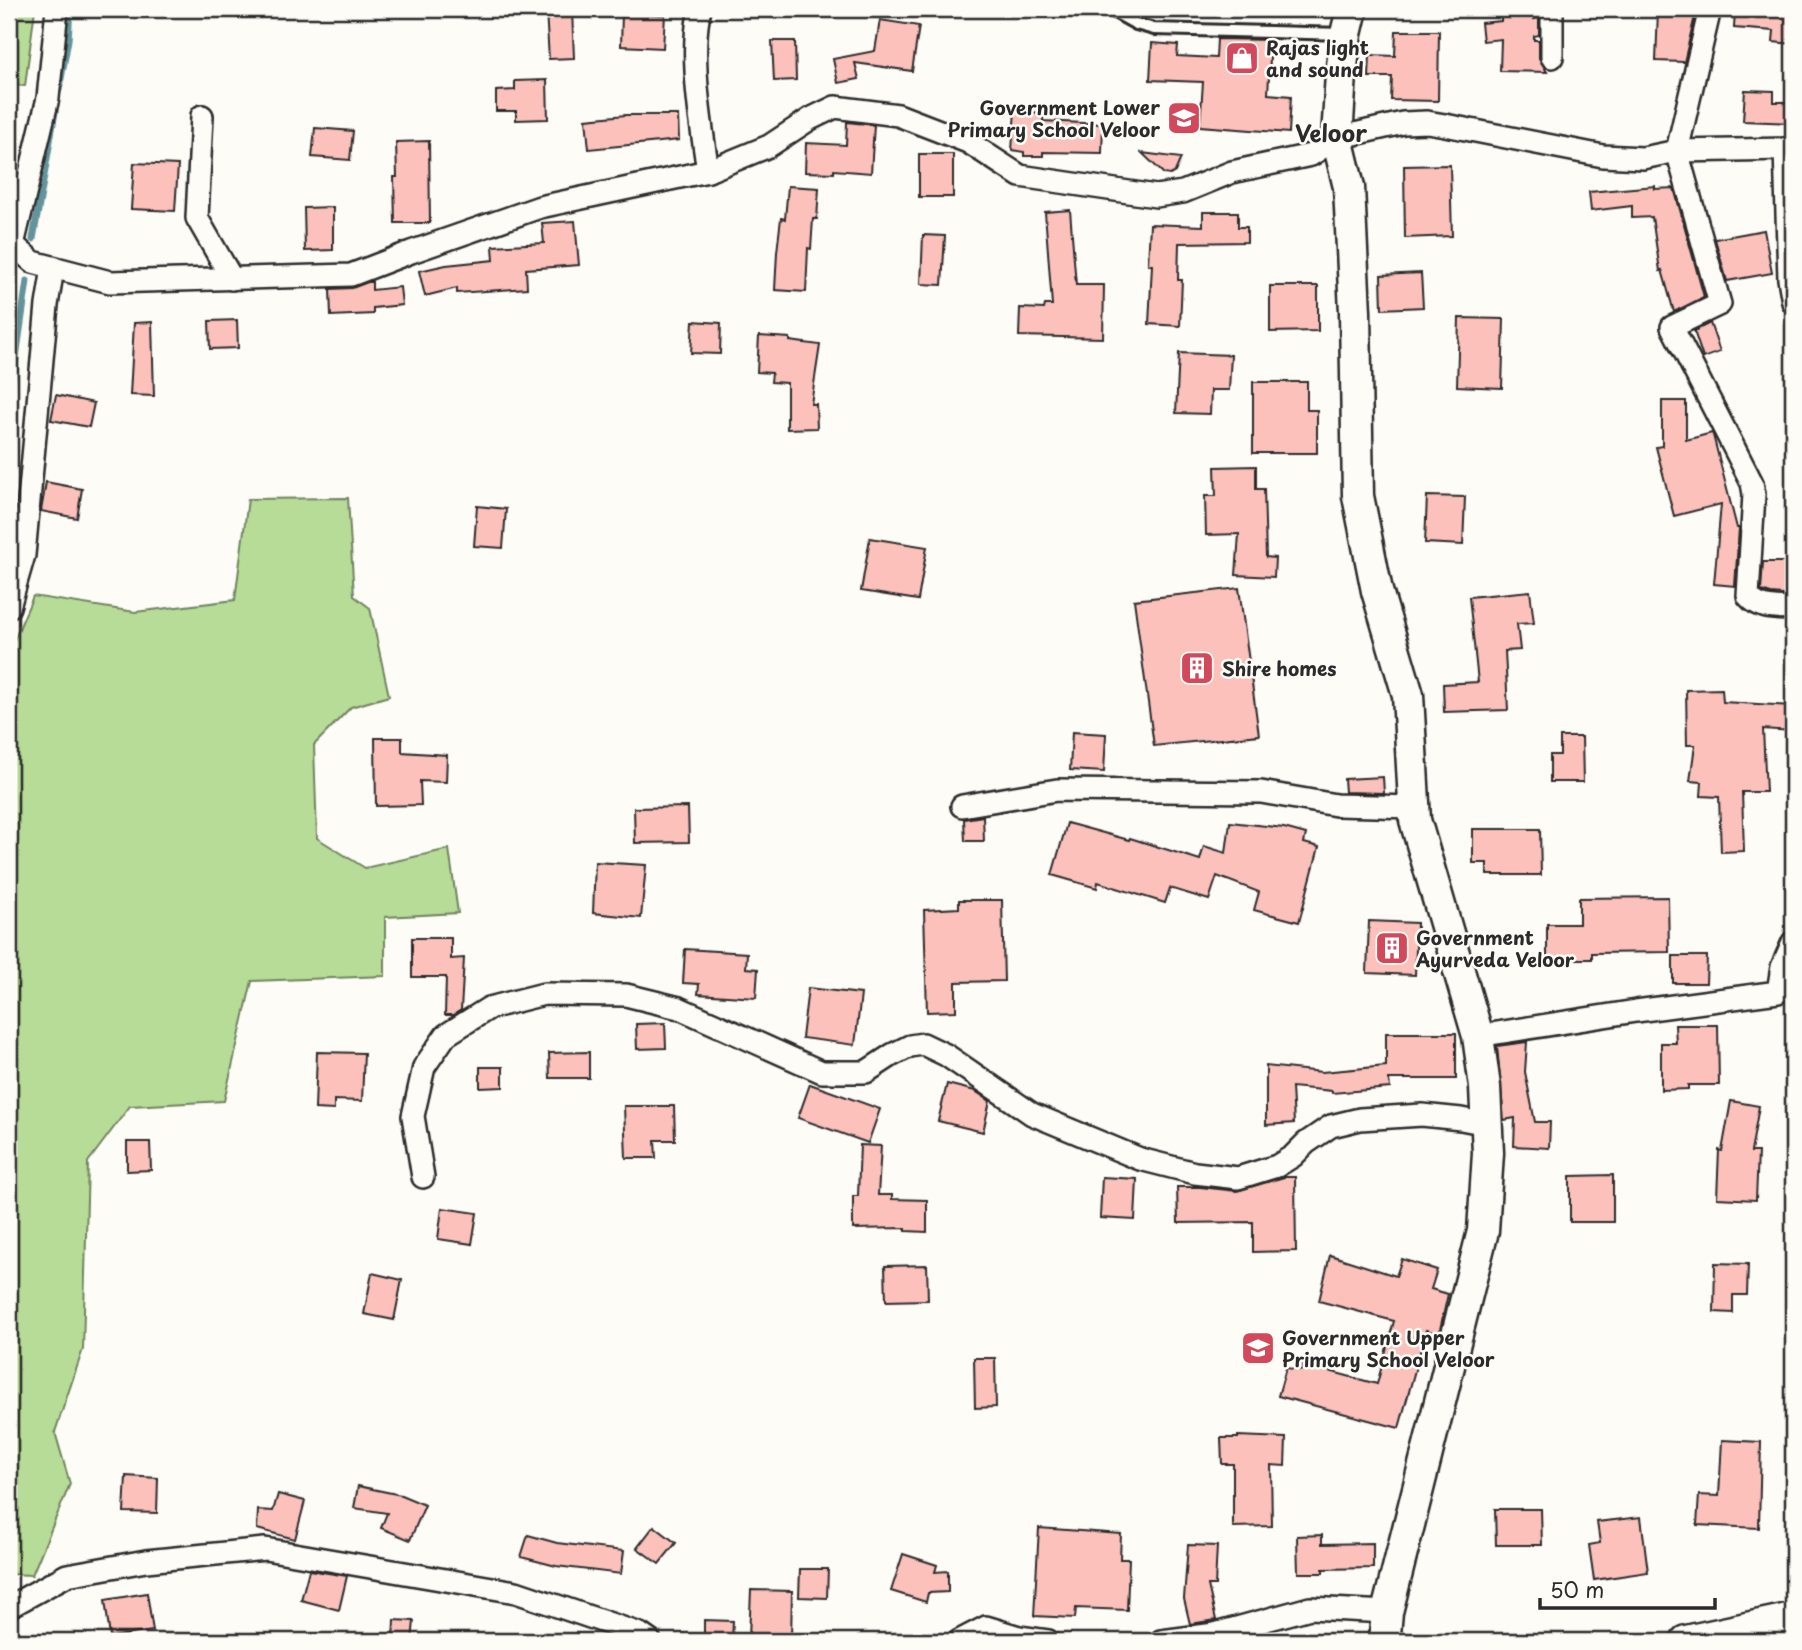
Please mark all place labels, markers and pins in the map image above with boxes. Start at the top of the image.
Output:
place label: Rajas light and sound [1266,33,1369,83]
shop icon: Rajas light and sound [1223,39,1261,77]
place label: Government Lower Primary School Veloor [947,93,1160,143]
school or university icon: Government Lower Primary School Veloor [1165,99,1203,137]
building icon: Shire homes [1178,649,1216,687]
place label: Shire homes [1222,654,1337,682]
place label: Government Ayurveda Veloor [1415,923,1575,973]
building icon: Government Ayurveda Veloor [1373,929,1411,967]
place label: Government Upper Primary School Veloor [1282,1323,1495,1373]
school or university icon: Government Upper Primary School Veloor [1239,1329,1277,1367]

